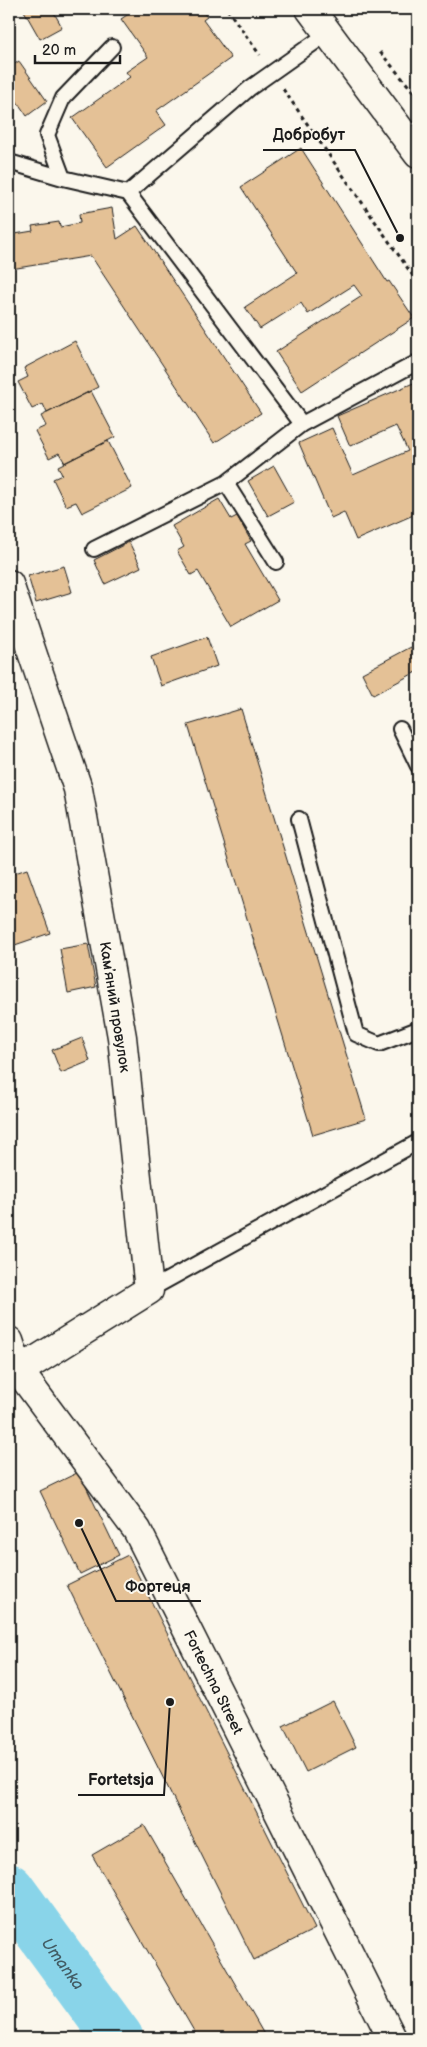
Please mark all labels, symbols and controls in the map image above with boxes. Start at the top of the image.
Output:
scale bar [35,32,120,64]
text: 20 m [42,41,76,60]
callout: Добробут [263,119,355,150]
text: Добробут [273,126,346,145]
street label: Камʼяний провулок [95,940,134,1074]
callout: Фортеця [116,1570,201,1601]
text: Фортеця [125,1578,191,1597]
street label: Fortechna Street [179,1627,247,1738]
callout: Fortetsja [78,1764,164,1795]
text: Fortetsja [88,1771,154,1790]
water label: Umanka [37,1934,87,1994]

